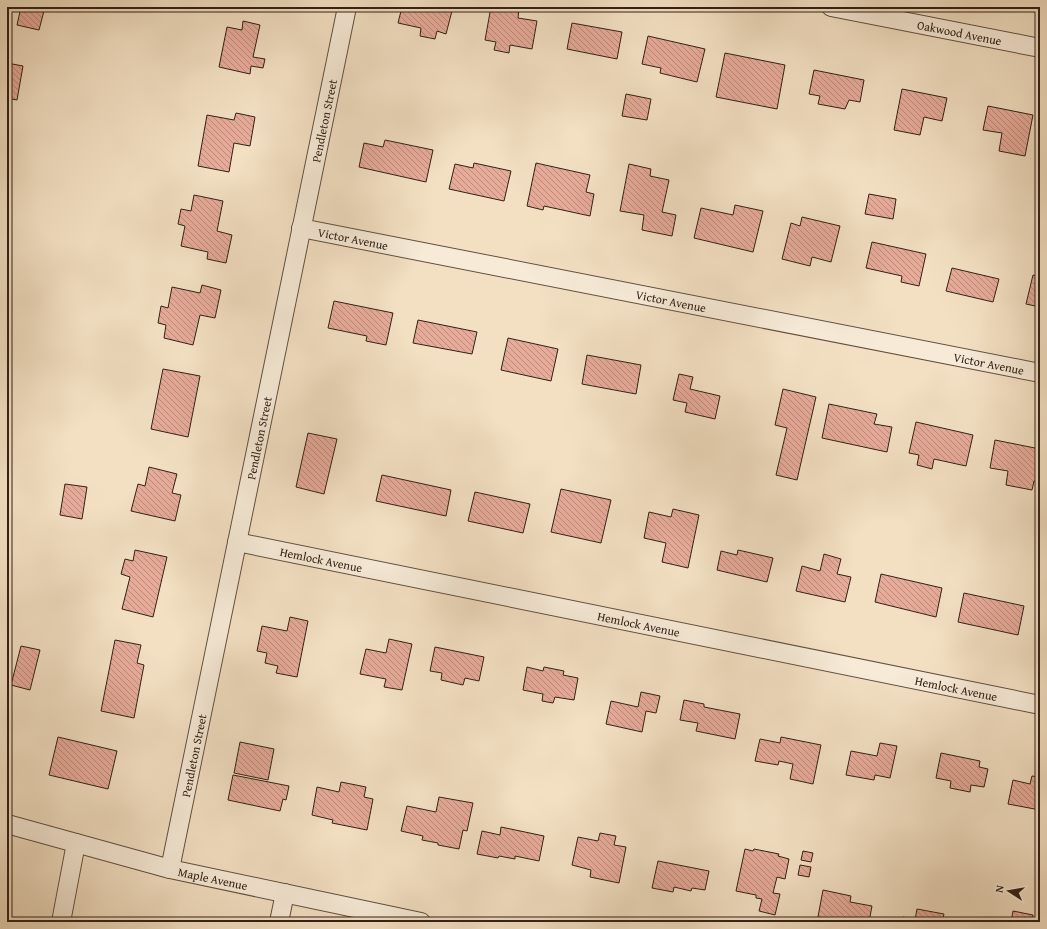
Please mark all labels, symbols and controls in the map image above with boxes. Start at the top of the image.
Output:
street label: Oakwood Avenue [916,16,1004,49]
street label: Pendleton Street [307,77,341,164]
street label: Victor Avenue [316,223,390,253]
street label: Victor Avenue [634,285,708,316]
street label: Victor Avenue [952,348,1026,378]
street label: Pendleton Street [242,394,275,481]
street label: Hemlock Avenue [279,542,364,576]
street label: Hemlock Avenue [596,607,682,640]
street label: Hemlock Avenue [914,671,999,705]
street label: Pendleton Street [177,712,210,798]
street label: Maple Avenue [177,862,250,894]
north arrow [989,871,1029,911]
text: N [991,883,1008,894]

